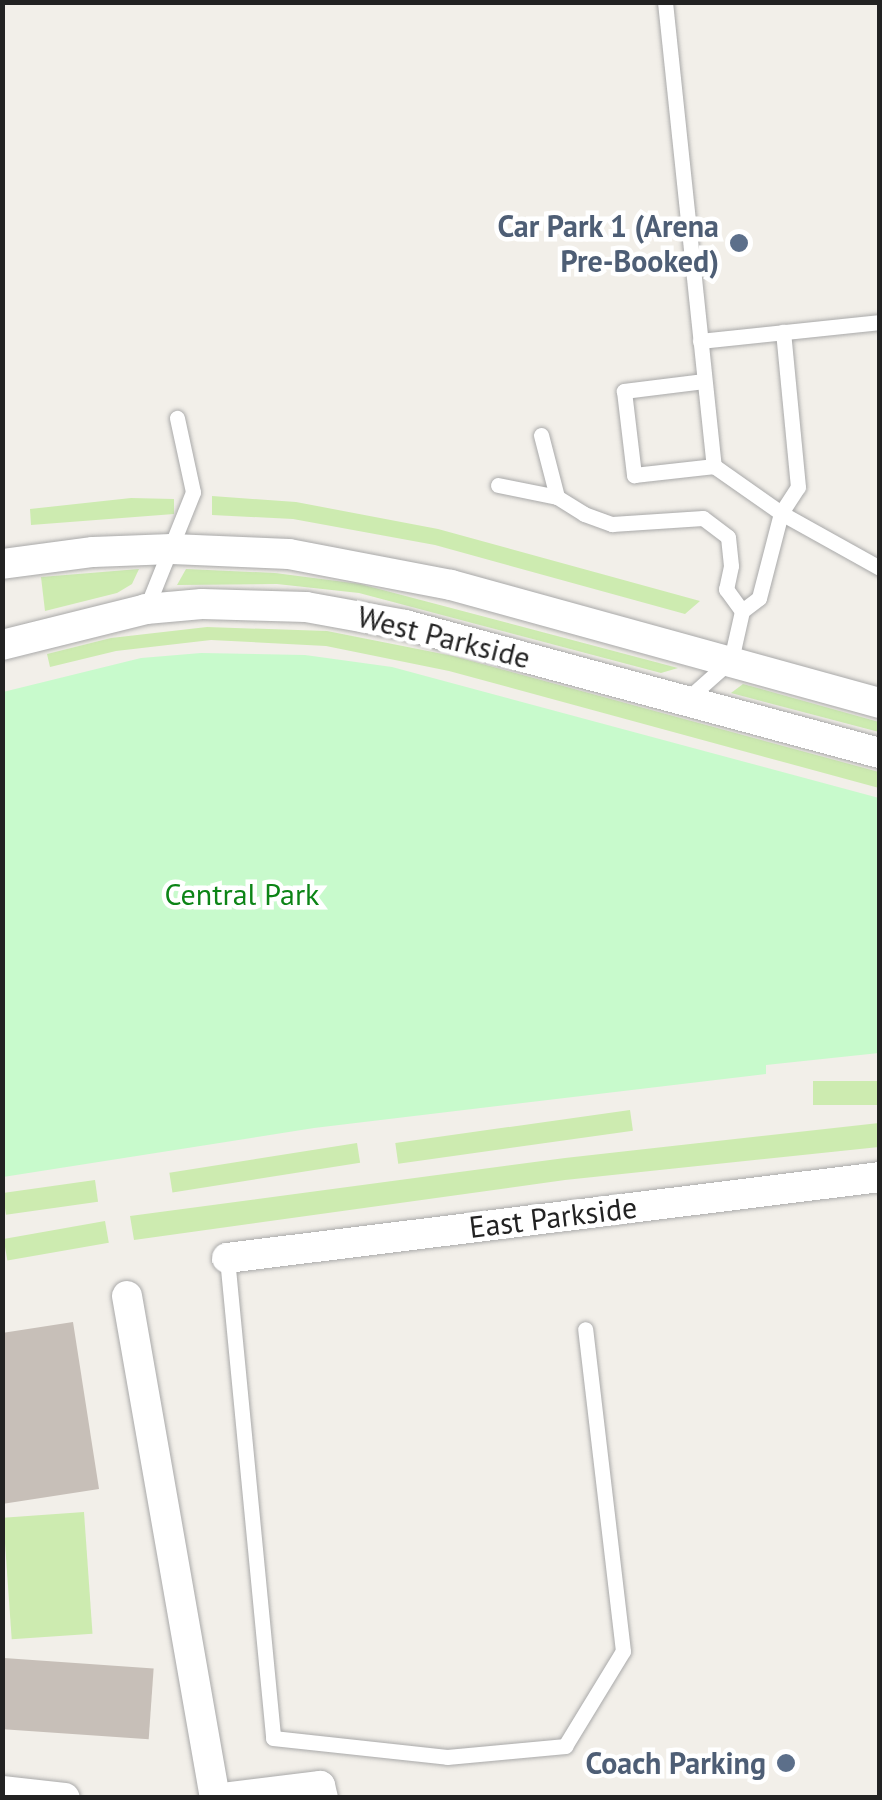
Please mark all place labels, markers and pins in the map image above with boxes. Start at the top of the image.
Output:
place label: Car Park 1 (Arena Pre-Booked) [496,208,719,278]
marker: Car Park 1 (Arena Pre-Booked) [728,232,750,254]
place label: Coach Parking [585,1745,766,1781]
marker: Coach Parking [775,1752,797,1774]

